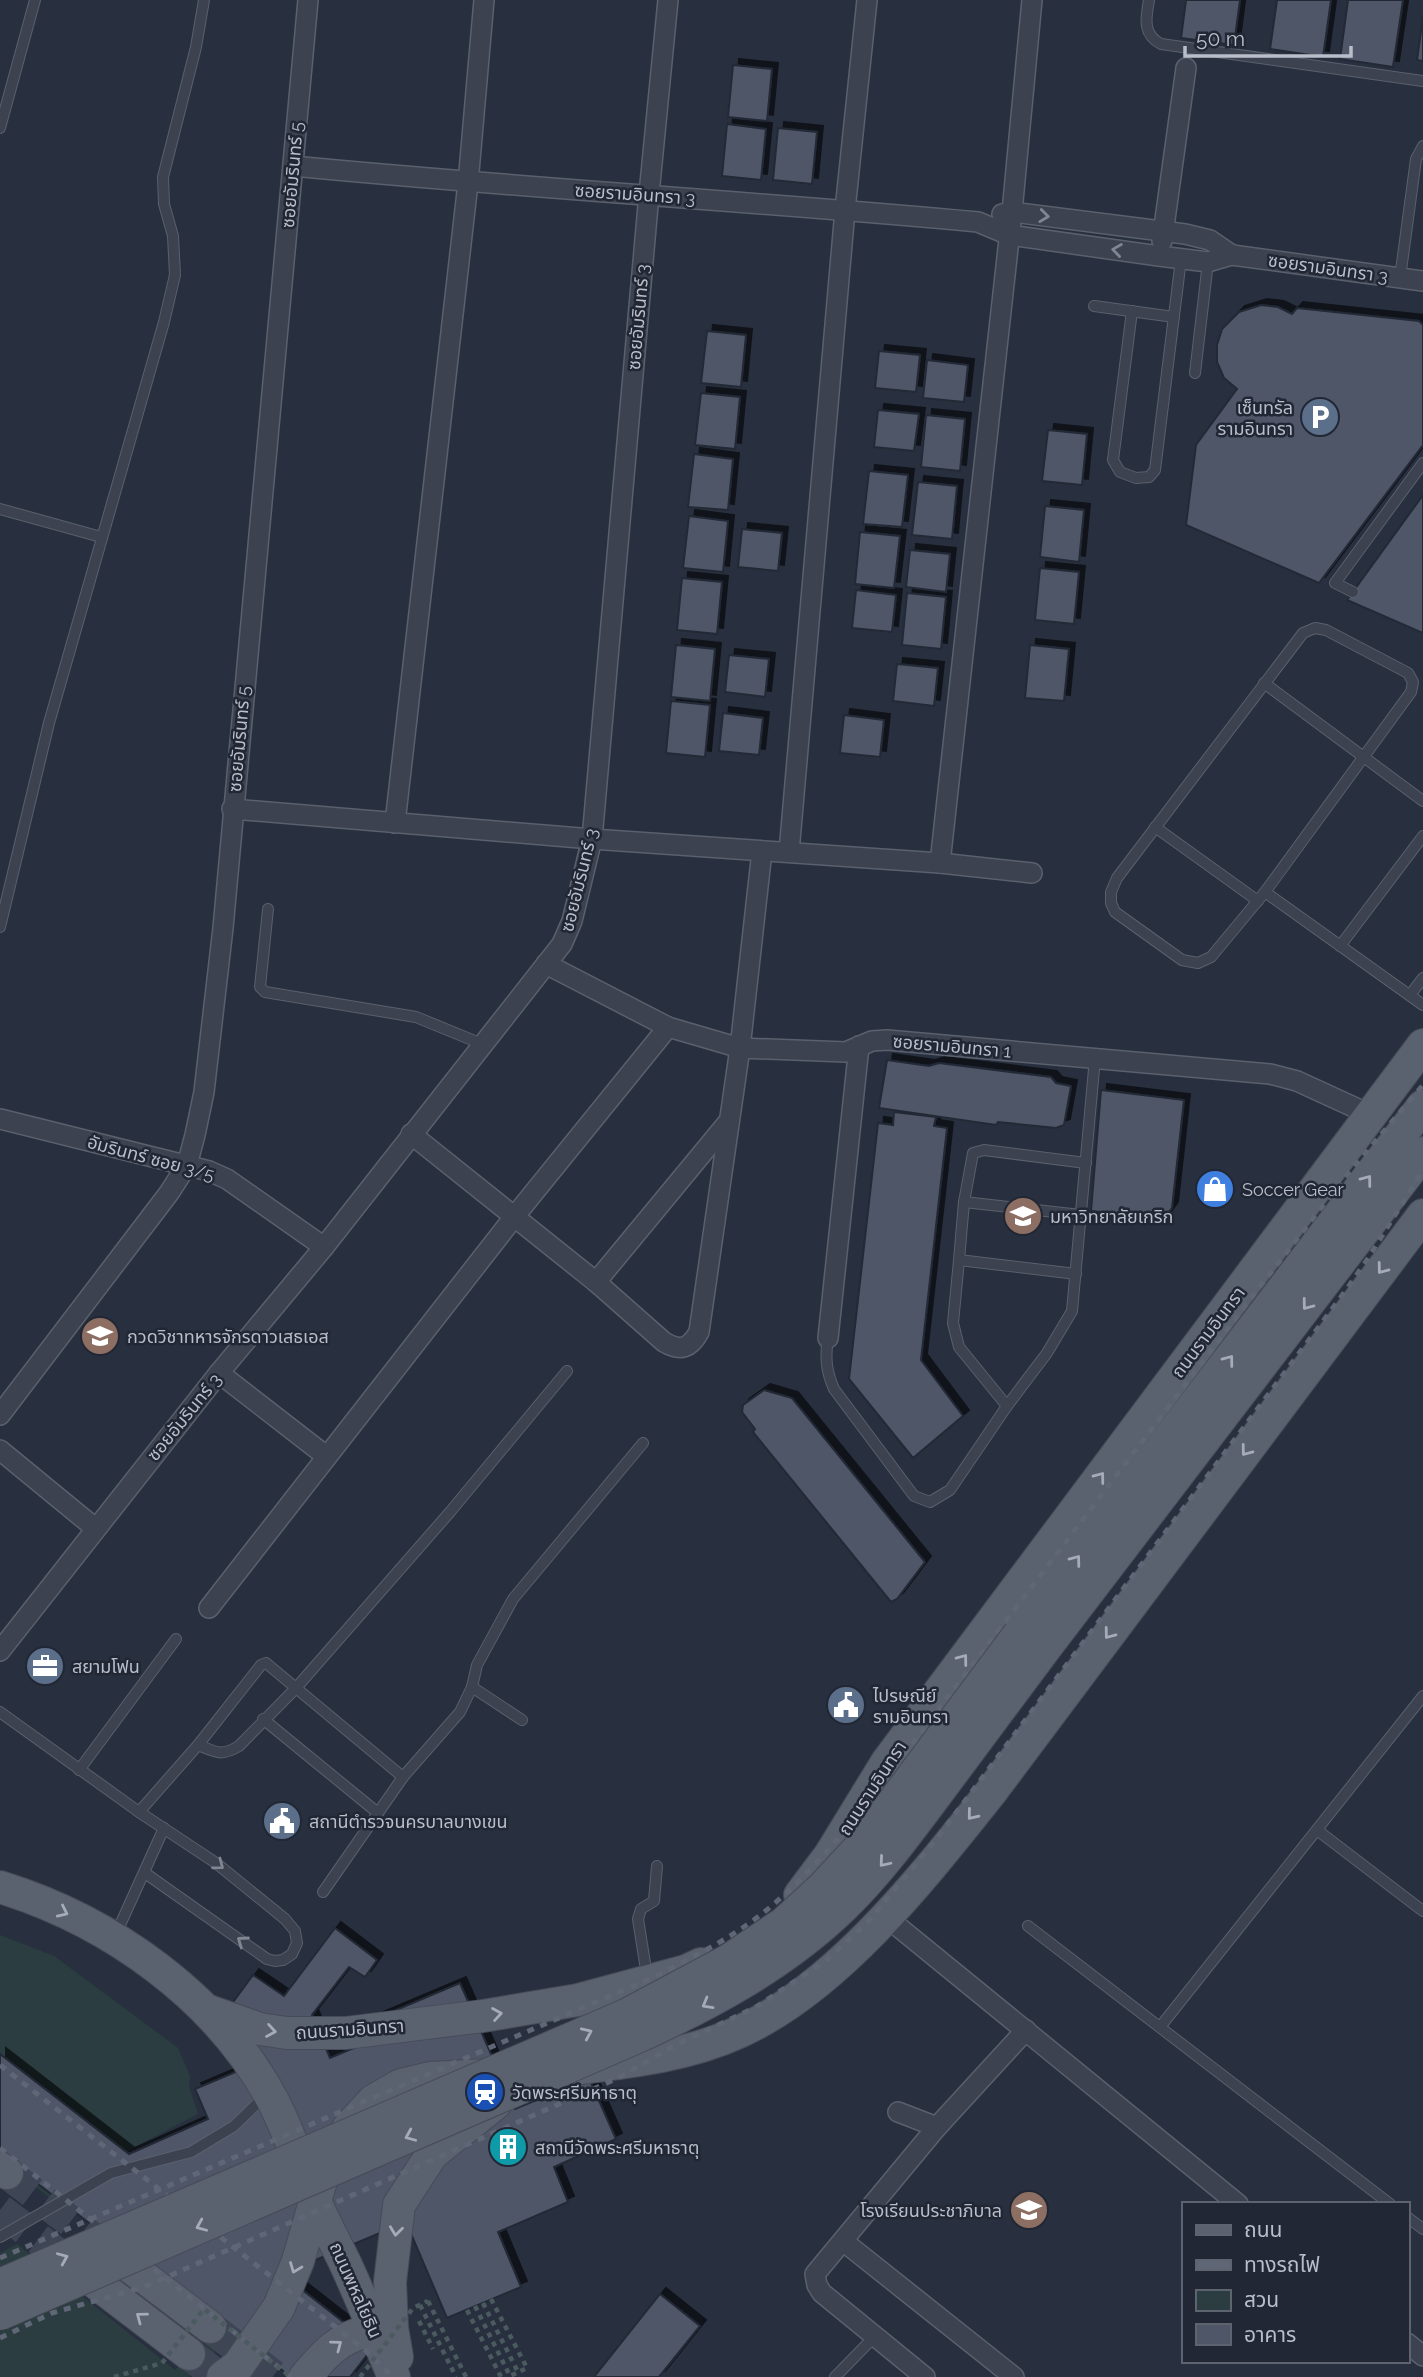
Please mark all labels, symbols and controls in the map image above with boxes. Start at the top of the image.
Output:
scale bar [1185,14,1351,58]
text: 50 m [1196,26,1245,51]
street label: ซอยอัมรินทร์ 5 [277,121,307,229]
street label: ซอยรามอินทรา 3 [574,179,696,209]
one-way arrow [1038,208,1050,223]
one-way arrow [1111,243,1123,258]
street label: ซอยรามอินทรา 3 [1267,249,1389,287]
street label: ซอยอัมรินทร์ 3 [623,263,653,371]
parking icon: เซ็นทรัล รามอินทรา [1299,396,1341,438]
place label: เซ็นทรัล รามอินทรา [1217,397,1293,439]
street label: ซอยอัมรินทร์ 5 [224,685,254,793]
street label: ซอยอัมรินทร์ 3 [556,826,602,934]
street label: ซอยรามอินทรา 1 [892,1030,1012,1062]
street label: อัมรินทร์ ซอย 3/5 [85,1131,217,1185]
shop icon: Soccer Gear [1194,1168,1236,1210]
one-way arrow [1358,1175,1371,1187]
place label: Soccer Gear [1242,1179,1345,1200]
school or university icon: มหาวิทยาลัยเกริก [1002,1195,1044,1237]
place label: มหาวิทยาลัยเกริก [1050,1206,1173,1227]
one-way arrow [1378,1262,1390,1274]
street label: ถนนรามอินทรา [1167,1282,1249,1382]
one-way arrow [1303,1297,1316,1310]
school or university icon: กวดวิชาทหารจักรดาวเสธเอส [79,1315,121,1357]
place label: กวดวิชาทหารจักรดาวเสธเอส [127,1326,329,1347]
one-way arrow [1220,1355,1233,1368]
street label: ซอยอัมรินทร์ 3 [142,1369,226,1465]
one-way arrow [1241,1444,1254,1456]
one-way arrow [1091,1472,1104,1485]
one-way arrow [1067,1556,1080,1568]
one-way arrow [1105,1626,1118,1638]
office icon: สยามโฟน [24,1645,66,1687]
one-way arrow [955,1654,968,1667]
place label: สยามโฟน [72,1656,140,1677]
public building icon: ไปรษณีย์ รามอินทรา [825,1684,867,1726]
place label: ไปรษณีย์ รามอินทรา [872,1685,949,1727]
street label: ถนนรามอินทรา [834,1737,910,1839]
public building icon: สถานีตำรวจนครบาลบางเขน [261,1800,303,1842]
one-way arrow [968,1808,981,1820]
place label: สถานีตำรวจนครบาลบางเขน [309,1811,508,1832]
one-way arrow [880,1854,892,1867]
one-way arrow [211,1857,223,1870]
one-way arrow [56,1904,68,1918]
one-way arrow [237,1937,250,1949]
one-way arrow [702,1995,715,2008]
one-way arrow [491,2007,503,2022]
street label: ถนนรามอินทรา [295,2015,405,2043]
one-way arrow [265,2022,277,2037]
one-way arrow [580,2027,592,2041]
station icon: วัดพระศรีมหาธาตุ [464,2071,506,2113]
place label: วัดพระศรีมหาธาตุ [512,2082,637,2104]
building icon: สถานีวัดพระศรีมหาธาตุ [487,2126,529,2168]
one-way arrow [405,2128,417,2142]
place label: สถานีวัดพระศรีมหาธาตุ [535,2137,699,2159]
school or university icon: โรงเรียนประชาภิบาล [1008,2189,1050,2231]
place label: โรงเรียนประชาภิบาล [860,2200,1002,2221]
legend [1182,2202,1409,2363]
text: ถนน [1244,2217,1282,2242]
one-way arrow [196,2218,208,2232]
one-way arrow [388,2225,403,2237]
street label: ถนนพหลโยธิน [326,2239,386,2341]
one-way arrow [55,2252,68,2266]
text: ทางรถไฟ [1244,2252,1320,2277]
one-way arrow [289,2262,303,2274]
text: สวน [1244,2287,1279,2312]
one-way arrow [136,2313,149,2326]
text: อาคาร [1244,2322,1296,2347]
one-way arrow [330,2340,342,2353]

